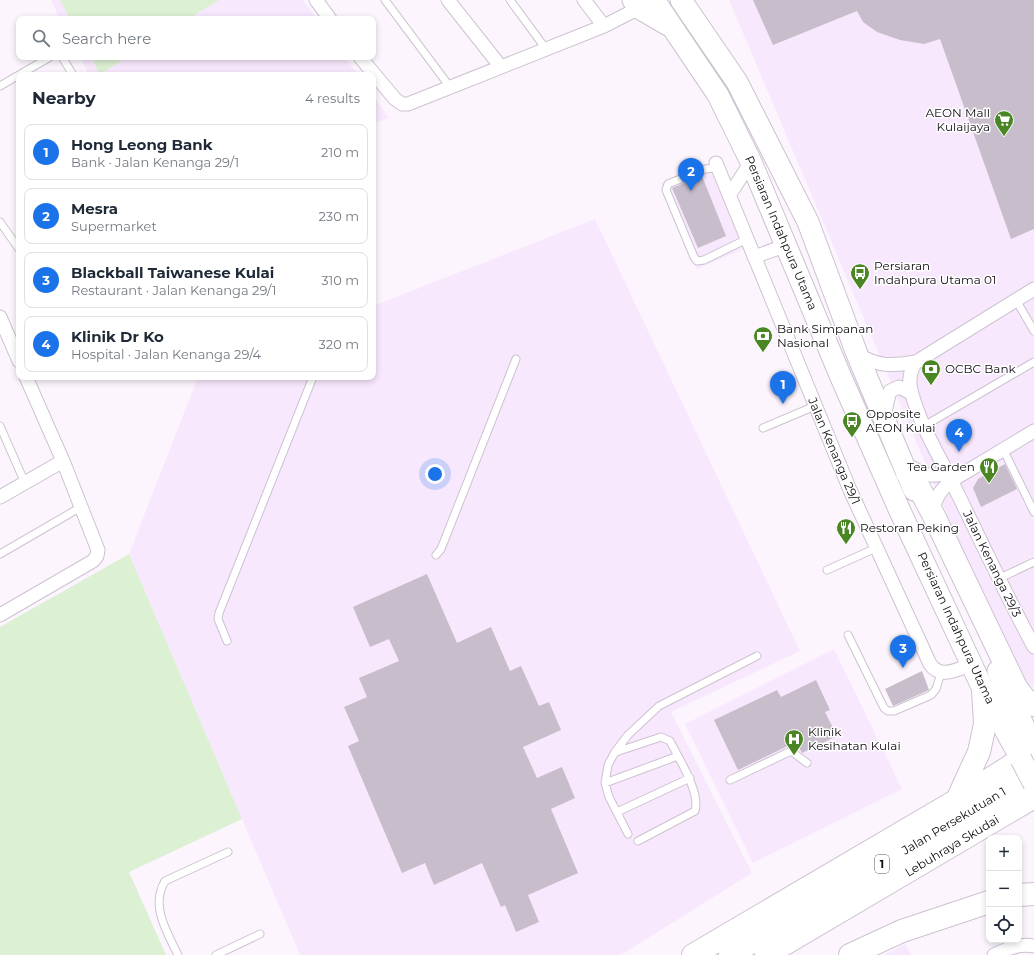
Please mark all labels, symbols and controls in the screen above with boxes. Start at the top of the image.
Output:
search box [16,16,376,60]
icon: search [30,27,52,49]
text: Search here [62,29,151,48]
text: Nearby [32,88,96,108]
text: 4 results [305,90,360,106]
place label: AEON Mall Kulaijaya [925,105,990,134]
supermarket icon: AEON Mall Kulaijaya [993,109,1015,137]
text: Hong Leong Bank [71,135,213,154]
text: 1 [43,144,49,160]
text: 210 m [321,144,359,160]
street label: Persiaran Indahpura Utama [742,153,821,312]
text: Bank · Jalan Kenanga 29/1 [71,154,239,170]
pin: 2 [678,158,704,191]
text: Mesra [71,199,118,218]
text: 2 [42,208,50,224]
text: 230 m [318,208,359,224]
text: Supermarket [71,218,157,234]
place label: Persiaran Indahpura Utama 01 [874,258,996,287]
bus stop icon: Persiaran Indahpura Utama 01 [849,262,871,290]
text: Blackball Taiwanese Kulai [71,263,274,282]
text: 3 [42,272,50,288]
text: 310 m [321,272,359,288]
text: Restaurant · Jalan Kenanga 29/1 [71,282,277,298]
place label: Bank Simpanan Nasional [777,321,873,350]
bank icon: Bank Simpanan Nasional [752,325,774,353]
text: Klinik Dr Ko [71,327,164,346]
text: 4 [42,336,50,352]
text: 320 m [319,336,359,352]
text: Hospital · Jalan Kenanga 29/4 [71,346,261,362]
bank icon: OCBC Bank [920,358,942,386]
place label: OCBC Bank [945,361,1017,376]
pin: 1 [770,371,796,404]
street label: Jalan Kenanga 29/1 [805,394,864,506]
place label: Opposite AEON Kulai [866,406,935,435]
bus stop icon: Opposite AEON Kulai [841,410,863,438]
pin: 4 [946,419,972,452]
restaurant icon: Tea Garden [978,456,1000,484]
place label: Tea Garden [907,459,975,474]
your location [425,464,445,484]
street label: Jalan Kenanga 29/3 [960,507,1025,620]
restaurant icon: Restoran Peking [835,517,857,545]
place label: Restoran Peking [860,520,959,535]
street label: Persiaran Indahpura Utama [915,549,998,706]
pin: 3 [890,635,916,668]
place label: Klinik Kesihatan Kulai [808,724,901,753]
hospital icon: Klinik Kesihatan Kulai [783,728,805,756]
street label: Jalan Persekutuan 1 [898,784,1009,858]
street label: Lebuhraya Skudai [902,812,1002,880]
map controls [986,835,1022,943]
button: + [986,835,1022,871]
road number: 1 [875,855,889,873]
button: − [986,871,1022,907]
button: locate [986,907,1022,943]

